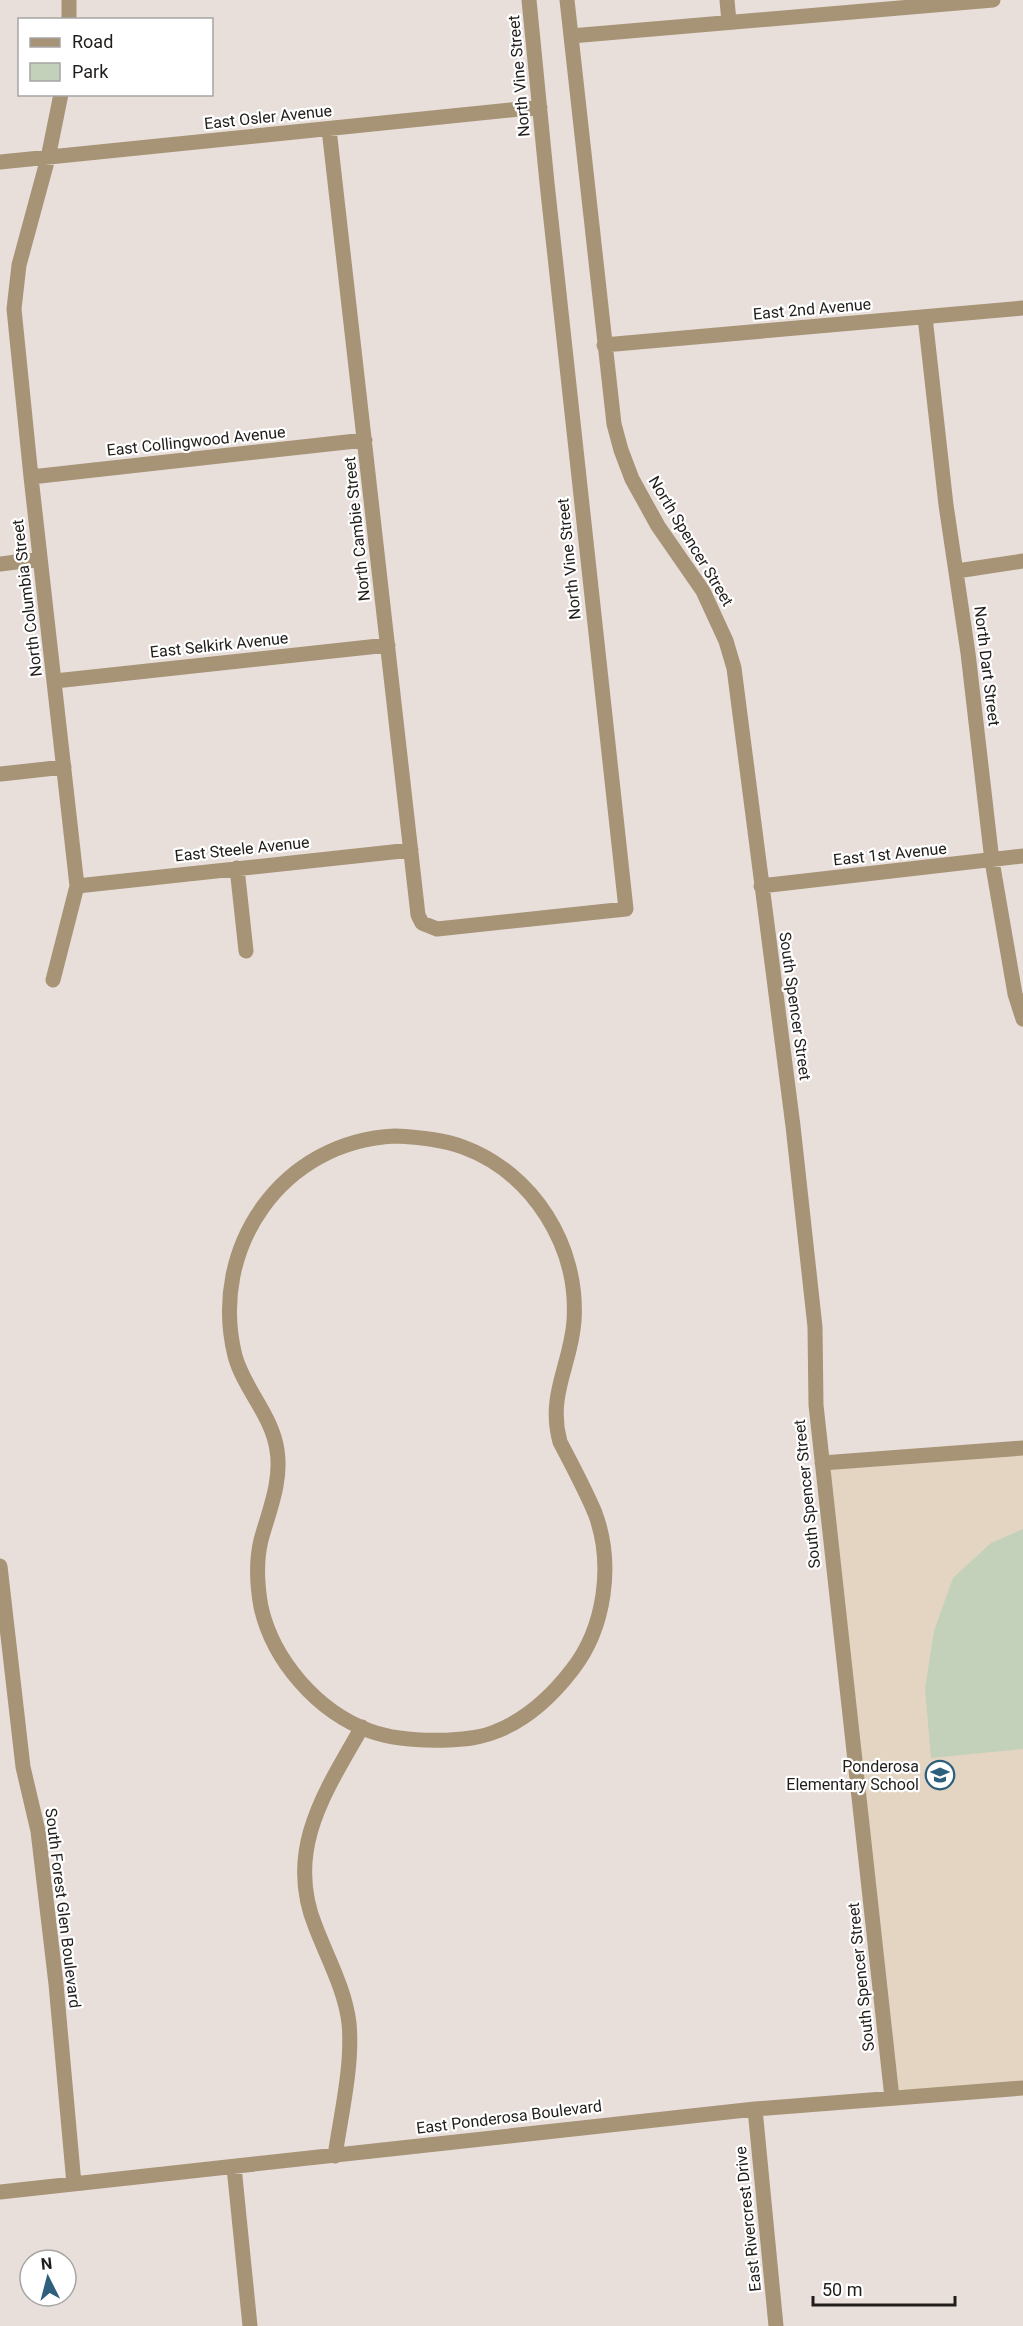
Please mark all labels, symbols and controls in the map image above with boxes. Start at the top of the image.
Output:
street label: North Vine Street [504,14,534,138]
legend [18,18,213,96]
text: Road [72,31,113,52]
text: Park [72,61,109,82]
street label: East Osler Avenue [203,101,333,133]
street label: East 2nd Avenue [752,294,872,324]
street label: East Collingwood Avenue [106,422,286,460]
street label: North Cambie Street [340,456,374,602]
street label: North Spencer Street [645,472,737,610]
street label: North Vine Street [553,497,585,621]
street label: North Columbia Street [8,518,46,678]
street label: North Dart Street [970,605,1004,727]
street label: East Selkirk Avenue [149,628,289,662]
street label: East Steele Avenue [174,832,310,866]
street label: East 1st Avenue [832,839,948,869]
street label: South Spencer Street [775,931,815,1081]
street label: South Spencer Street [790,1419,824,1569]
place label: Ponderosa Elementary School [786,1757,919,1794]
school or university icon: Ponderosa Elementary School [924,1759,956,1791]
street label: South Forest Glen Boulevard [41,1807,85,2009]
street label: South Spencer Street [844,1902,878,2052]
street label: East Ponderosa Boulevard [415,2096,603,2138]
street label: East Rivercrest Drive [731,2145,765,2293]
north arrow [18,2248,78,2308]
text: N [40,2254,53,2274]
scale bar [813,2269,956,2307]
text: 50 m [822,2279,862,2300]

